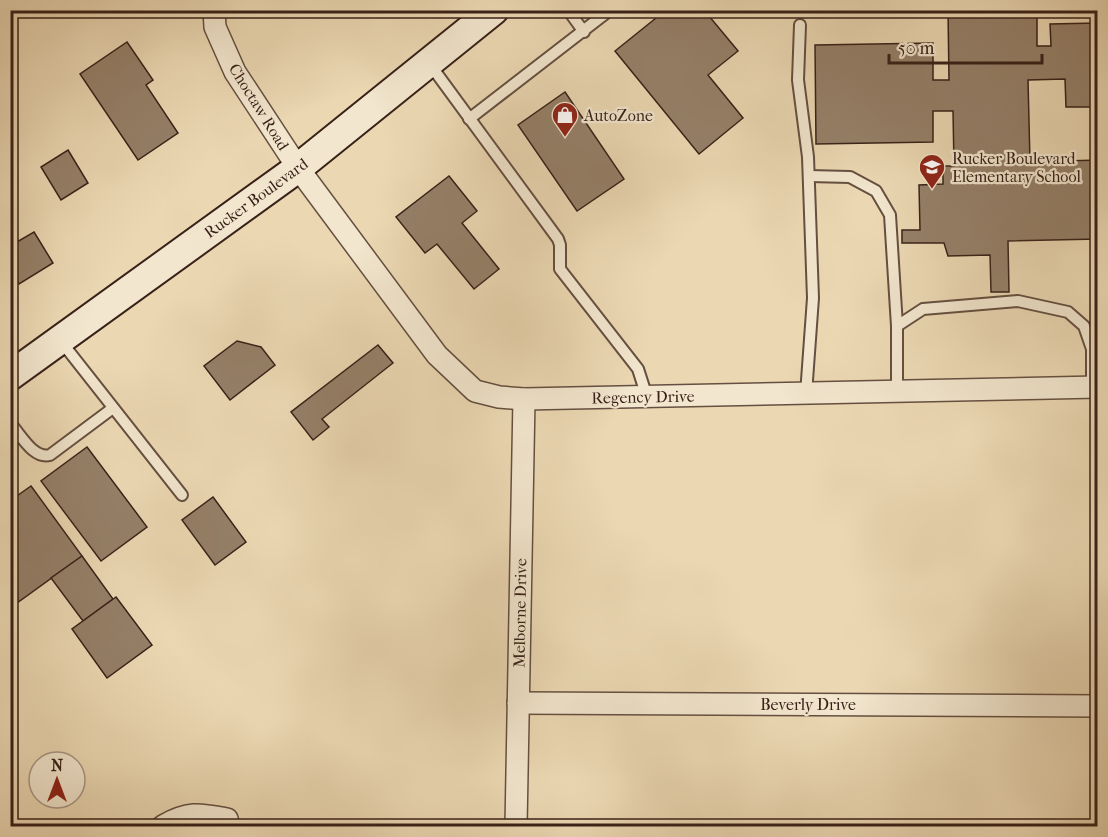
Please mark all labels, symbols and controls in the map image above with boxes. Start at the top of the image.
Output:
scale bar [889,27,1042,65]
text: 50 m [898,38,935,59]
street label: Choctaw Road [225,60,293,154]
shop icon: AutoZone [550,100,580,138]
place label: AutoZone [583,106,653,125]
place label: Rucker Boulevard Elementary School [952,149,1081,186]
school or university icon: Rucker Boulevard Elementary School [917,152,947,190]
street label: Rucker Boulevard [200,154,312,242]
street label: Regency Drive [591,387,695,407]
street label: Melborne Drive [510,558,530,668]
street label: Beverly Drive [760,695,856,714]
north arrow [27,750,87,810]
text: N [51,756,64,775]

